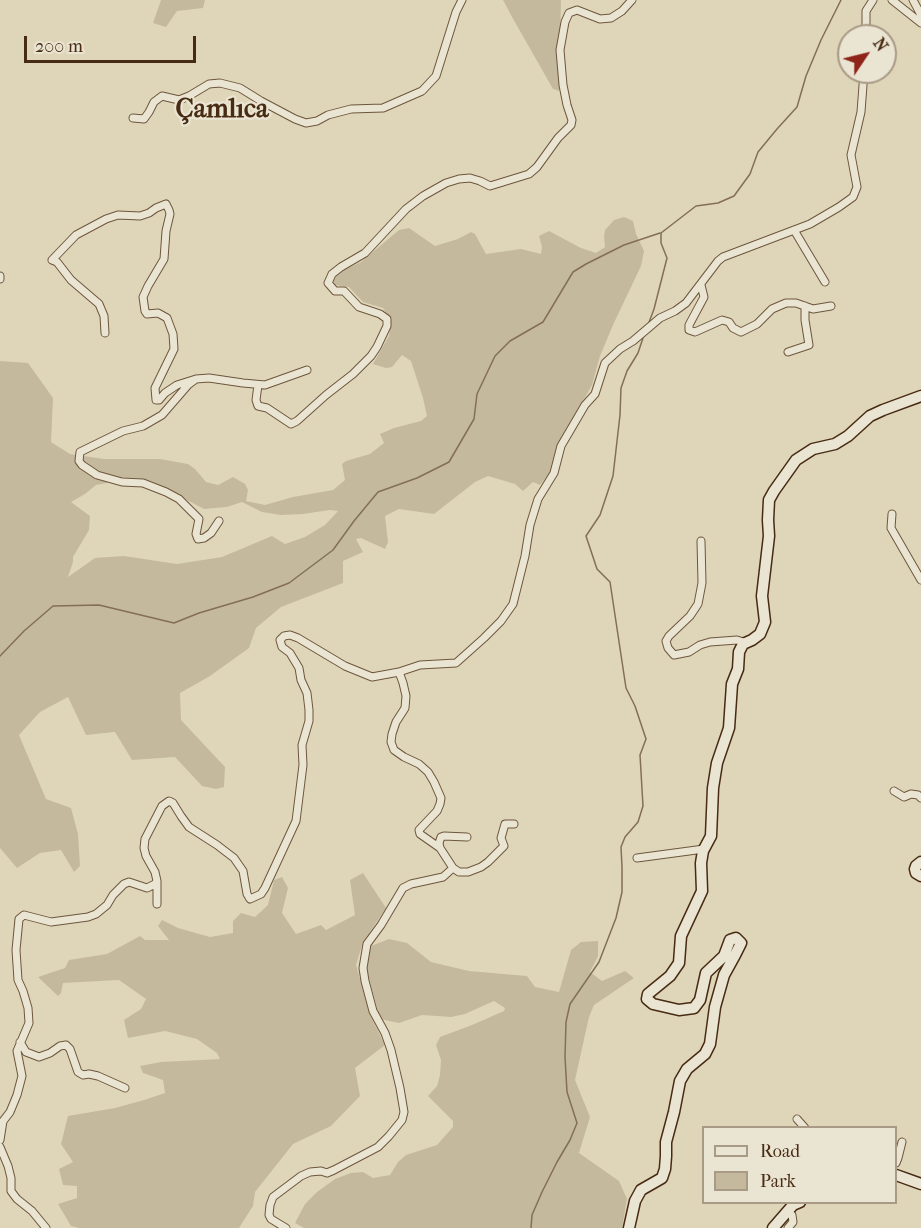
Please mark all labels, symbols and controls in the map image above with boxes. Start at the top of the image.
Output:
scale bar [27,24,200,62]
north arrow [837,24,897,84]
text: N [869,34,892,55]
text: 200 m [35,36,83,57]
district label: Çamlıca [176,94,268,126]
legend [702,1126,897,1204]
text: Road [760,1141,800,1162]
text: Park [760,1171,796,1192]

